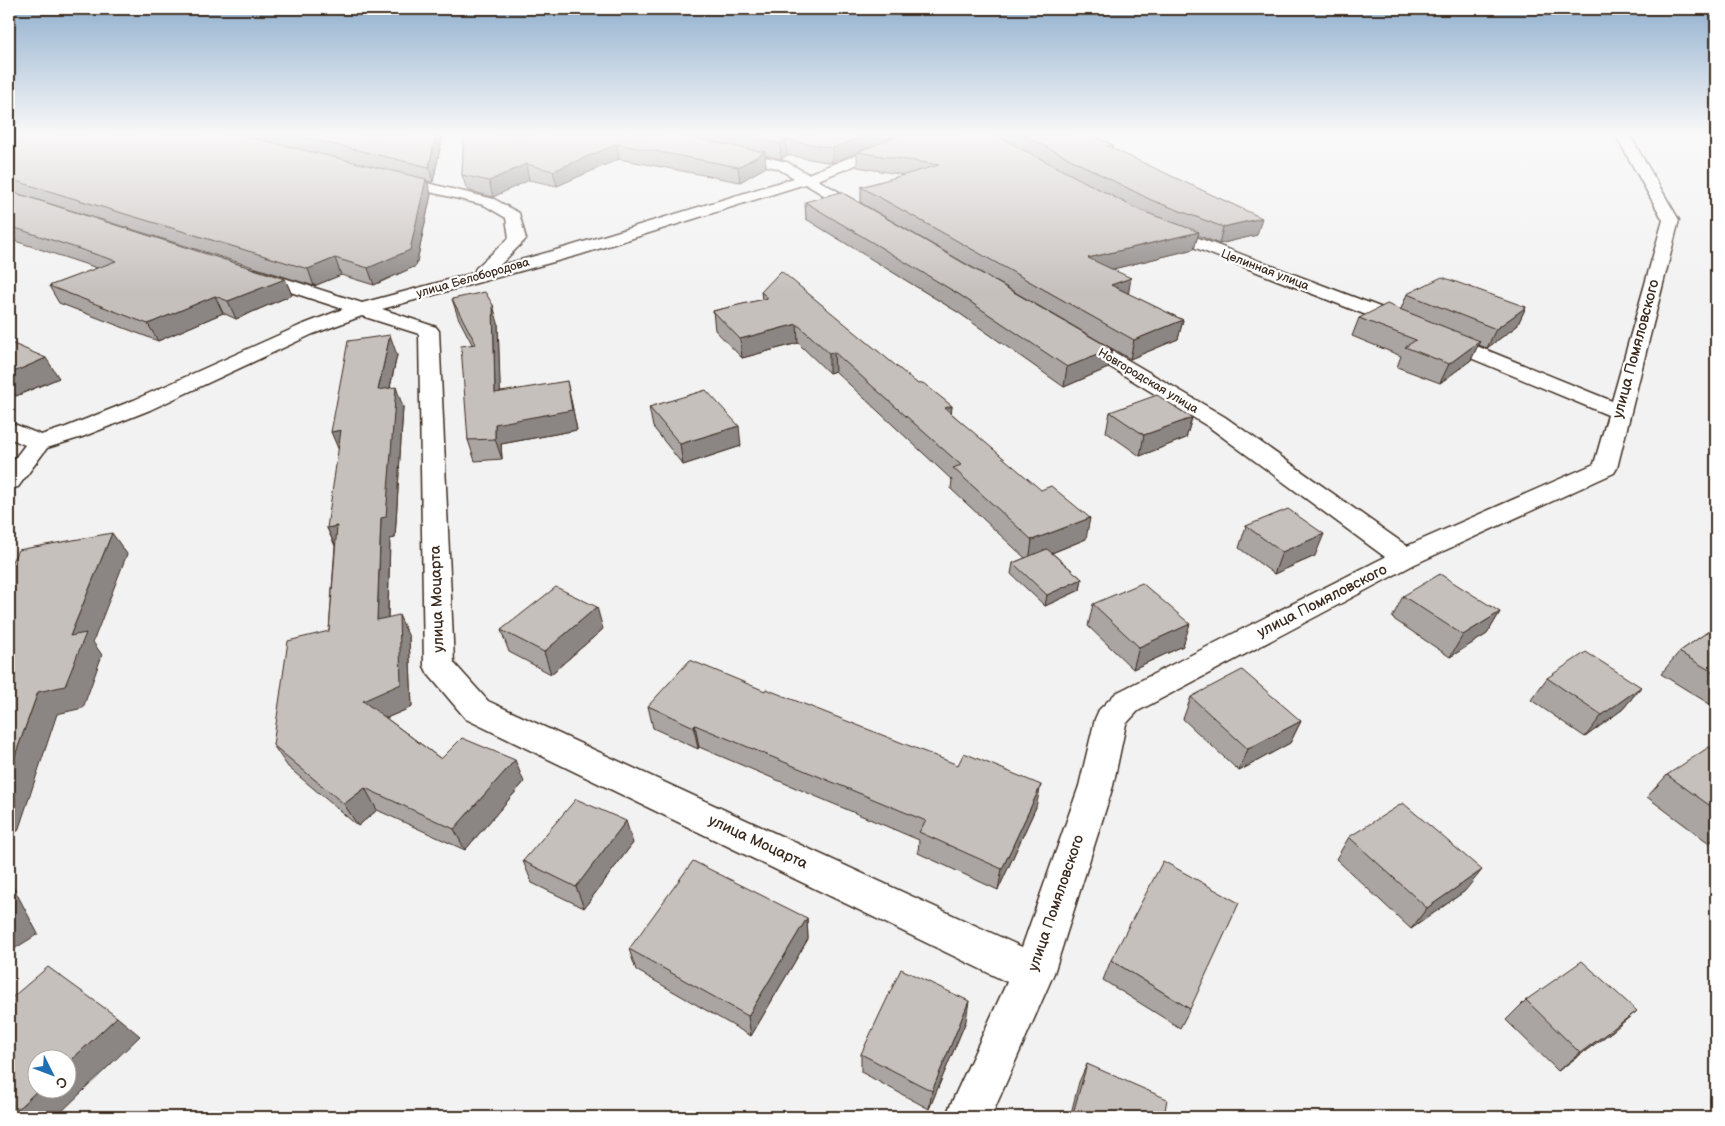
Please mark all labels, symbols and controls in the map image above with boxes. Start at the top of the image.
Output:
street label: Целинная улица [1219,246,1311,294]
street label: улица Белобородова [415,255,531,301]
street label: улица Помяловского [1608,277,1664,421]
street label: Новгородская улица [1095,345,1201,417]
street label: улица Моцарта [426,545,448,653]
street label: улица Помяловского [1254,560,1390,642]
street label: улица Моцарта [705,811,811,873]
street label: улица Помяловского [1024,832,1088,974]
north arrow [28,1048,78,1098]
text: С [52,1073,71,1092]

